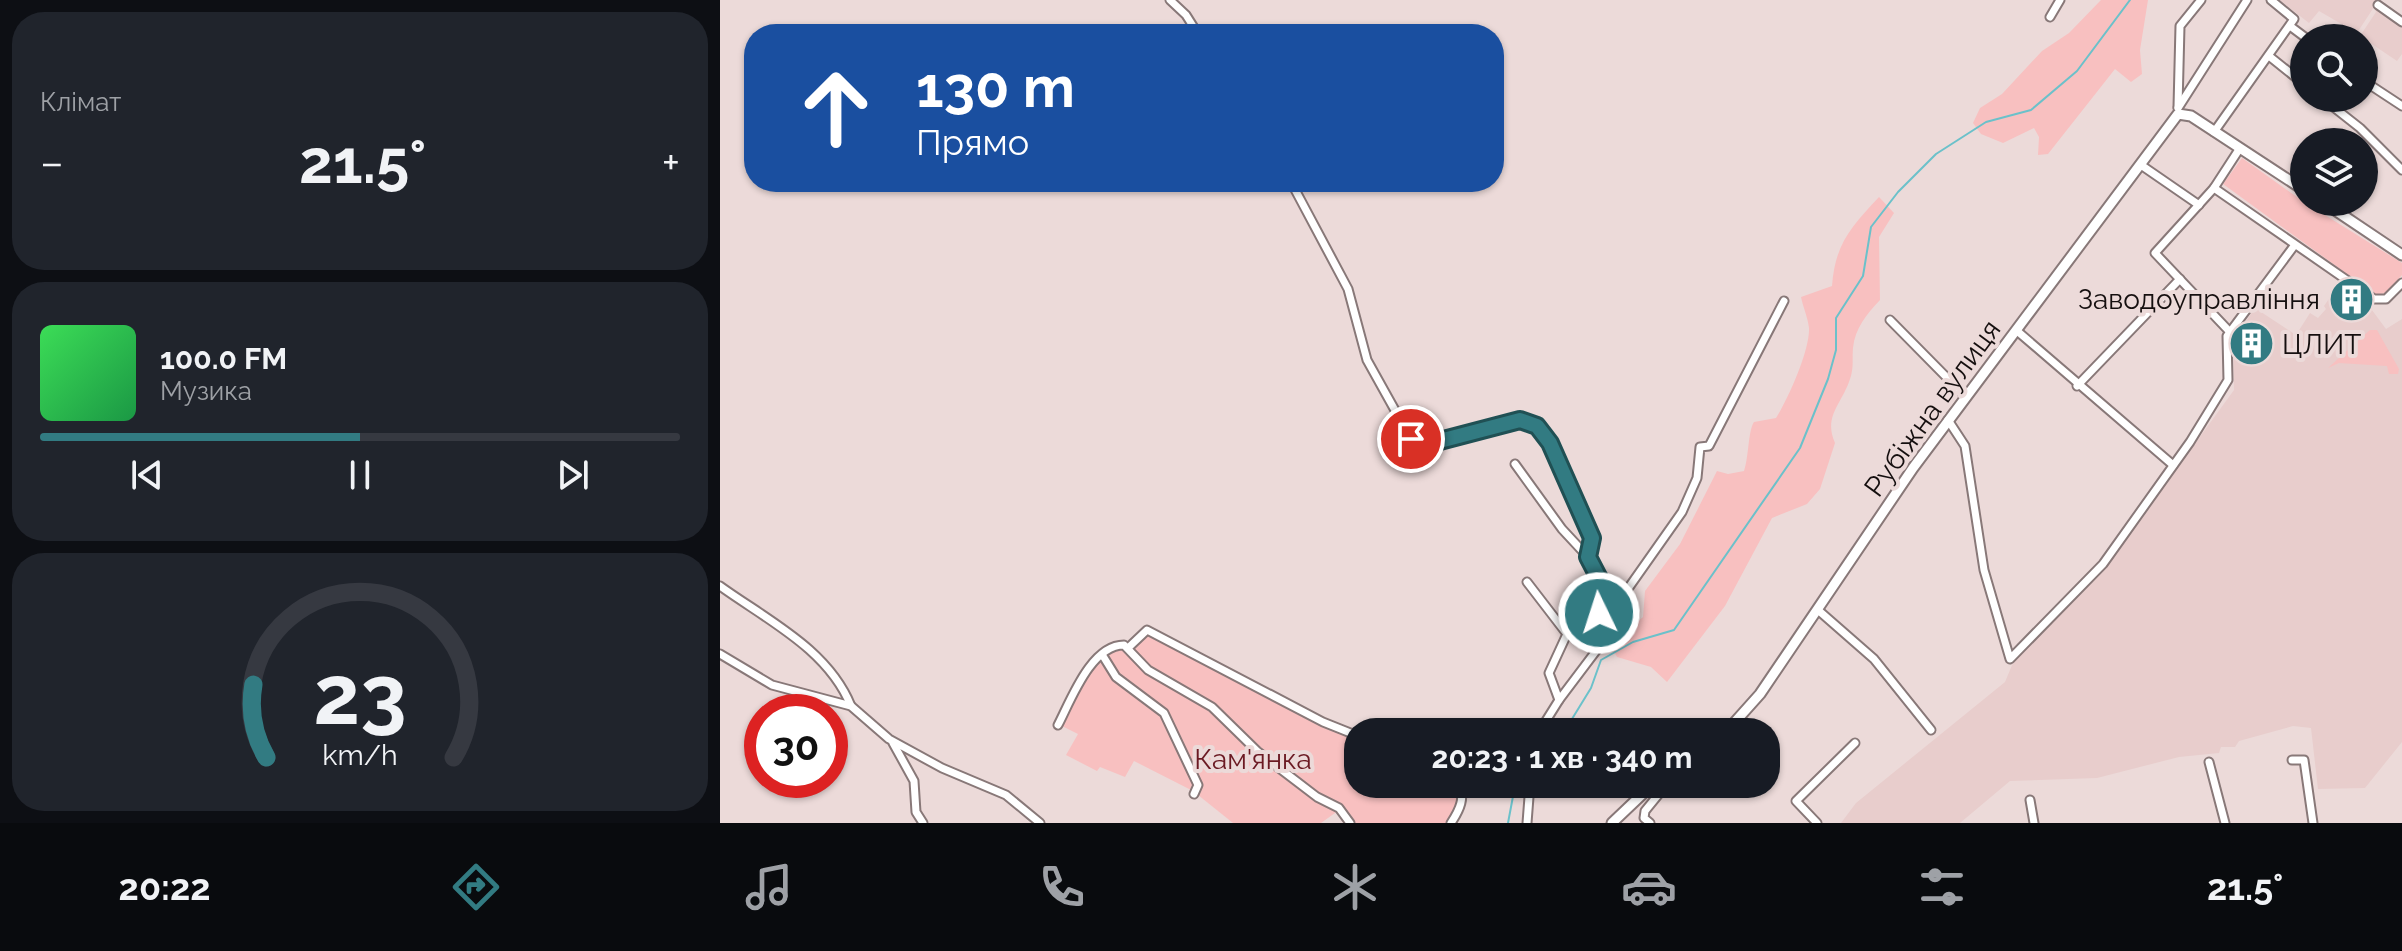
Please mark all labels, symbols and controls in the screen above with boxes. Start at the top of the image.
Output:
map controls [2290,24,2378,216]
button: search [2290,24,2378,112]
text: 130 m [916,54,1075,120]
icon: ahead [784,56,888,160]
text: Клімат [40,87,122,117]
text: Прямо [916,121,1029,163]
text: 21.5° [299,127,426,197]
button: layers [2290,128,2378,216]
text: − [40,137,64,188]
text: + [662,137,680,188]
building icon: Заводоуправління [2327,275,2375,323]
place label: Заводоуправління [2078,283,2320,316]
street label: Рубіжна вулиця [1857,314,2007,503]
building icon: ЦЛИТ [2227,320,2275,368]
place label: ЦЛИТ [2282,328,2361,361]
text: 100.0 FM [160,341,287,376]
text: Музика [160,376,252,406]
pin [1377,405,1445,473]
icon: arrive [1389,417,1433,461]
icon: previous [125,453,169,497]
icon: pause [338,453,382,497]
icon: next [551,453,595,497]
position arrow [1557,571,1641,655]
text: 23 [313,645,407,742]
speed limit sign: 30 [744,694,848,798]
text: km/h [322,738,398,772]
text: 20:23 · 1 хв · 340 m [1431,740,1693,775]
park label: Кам'янка [1194,743,1312,776]
icon: directions [448,859,504,915]
icon: music [741,859,797,915]
icon: phone [1034,859,1090,915]
icon: climate [1327,859,1383,915]
icon: car [1621,859,1677,915]
icon: filters [1914,859,1970,915]
text: 20:22 [119,866,211,908]
text: 21.5° [2207,866,2283,908]

